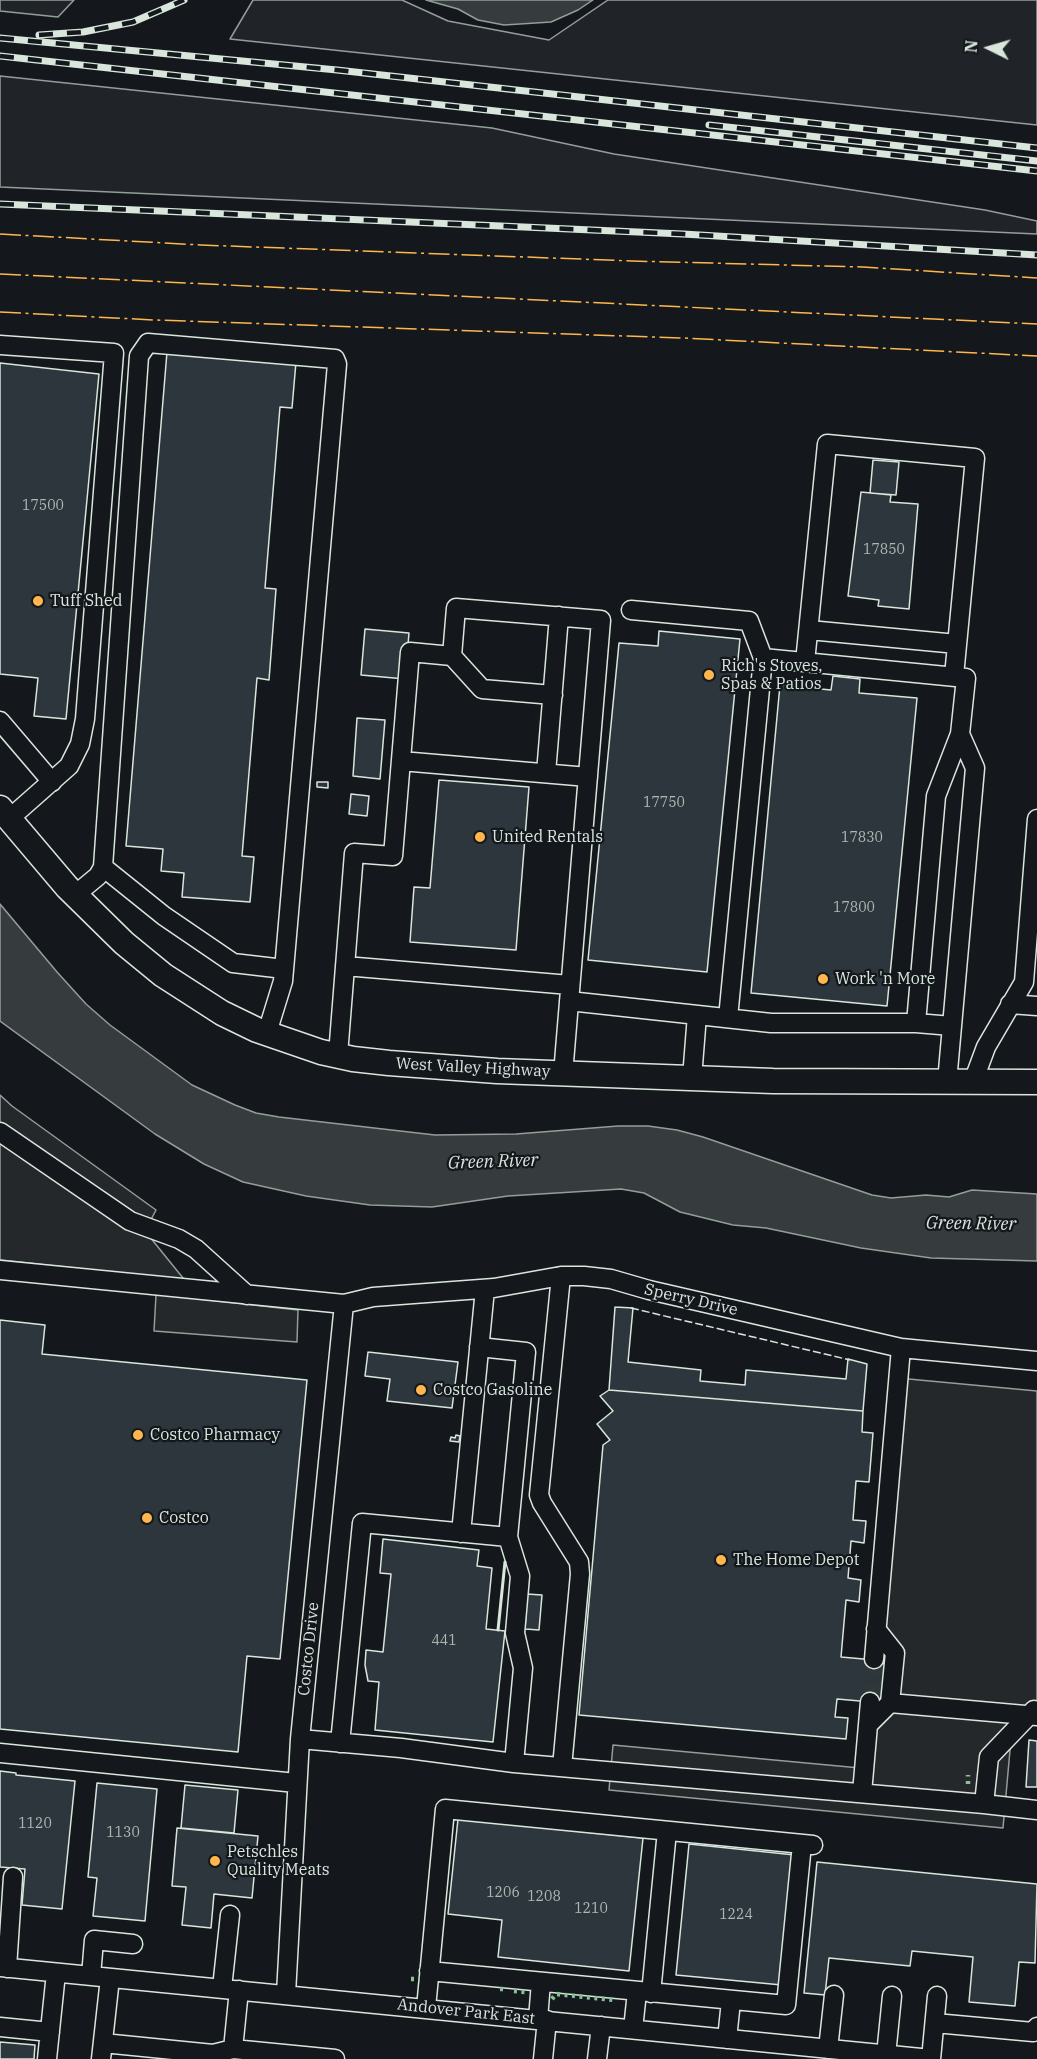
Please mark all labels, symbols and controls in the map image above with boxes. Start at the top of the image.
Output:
north arrow [959,18,1019,78]
text: N [961,39,982,54]
house number: 17500 [22,498,64,514]
house number: 17850 [863,542,905,558]
place label: Tuff Shed [50,591,123,611]
marker: Tuff Shed [31,594,45,608]
place label: Rich's Stoves, Spas & Patios [721,656,822,694]
marker: Rich's Stoves, Spas & Patios [702,668,716,682]
house number: 17750 [643,795,685,811]
place label: United Rentals [492,827,603,847]
marker: United Rentals [473,830,487,844]
house number: 17830 [841,830,883,846]
house number: 17800 [833,900,875,916]
place label: Work 'n More [835,969,935,989]
marker: Work 'n More [816,972,830,986]
street label: West Valley Highway [395,1054,551,1082]
water label: Green River [447,1150,539,1174]
water label: Green River [926,1212,1016,1236]
street label: Sperry Drive [642,1280,740,1320]
place label: Costco Gasoline [433,1380,552,1400]
marker: Costco Gasoline [414,1383,428,1397]
place label: Costco Pharmacy [150,1425,280,1445]
marker: Costco Pharmacy [131,1428,145,1442]
place label: Costco [159,1508,209,1528]
marker: Costco [140,1511,154,1525]
place label: The Home Depot [733,1550,859,1570]
marker: The Home Depot [714,1553,728,1567]
street label: Costco Drive [295,1601,323,1697]
house number: 441 [431,1633,457,1649]
house number: 1120 [18,1816,52,1832]
house number: 1130 [106,1825,140,1841]
place label: Petschles Quality Meats [227,1842,330,1880]
marker: Petschles Quality Meats [208,1854,222,1868]
house number: 1206 [486,1885,520,1901]
house number: 1208 [527,1889,561,1905]
house number: 1210 [574,1901,608,1917]
house number: 1224 [719,1907,753,1923]
street label: Andover Park East [396,1995,536,2029]

